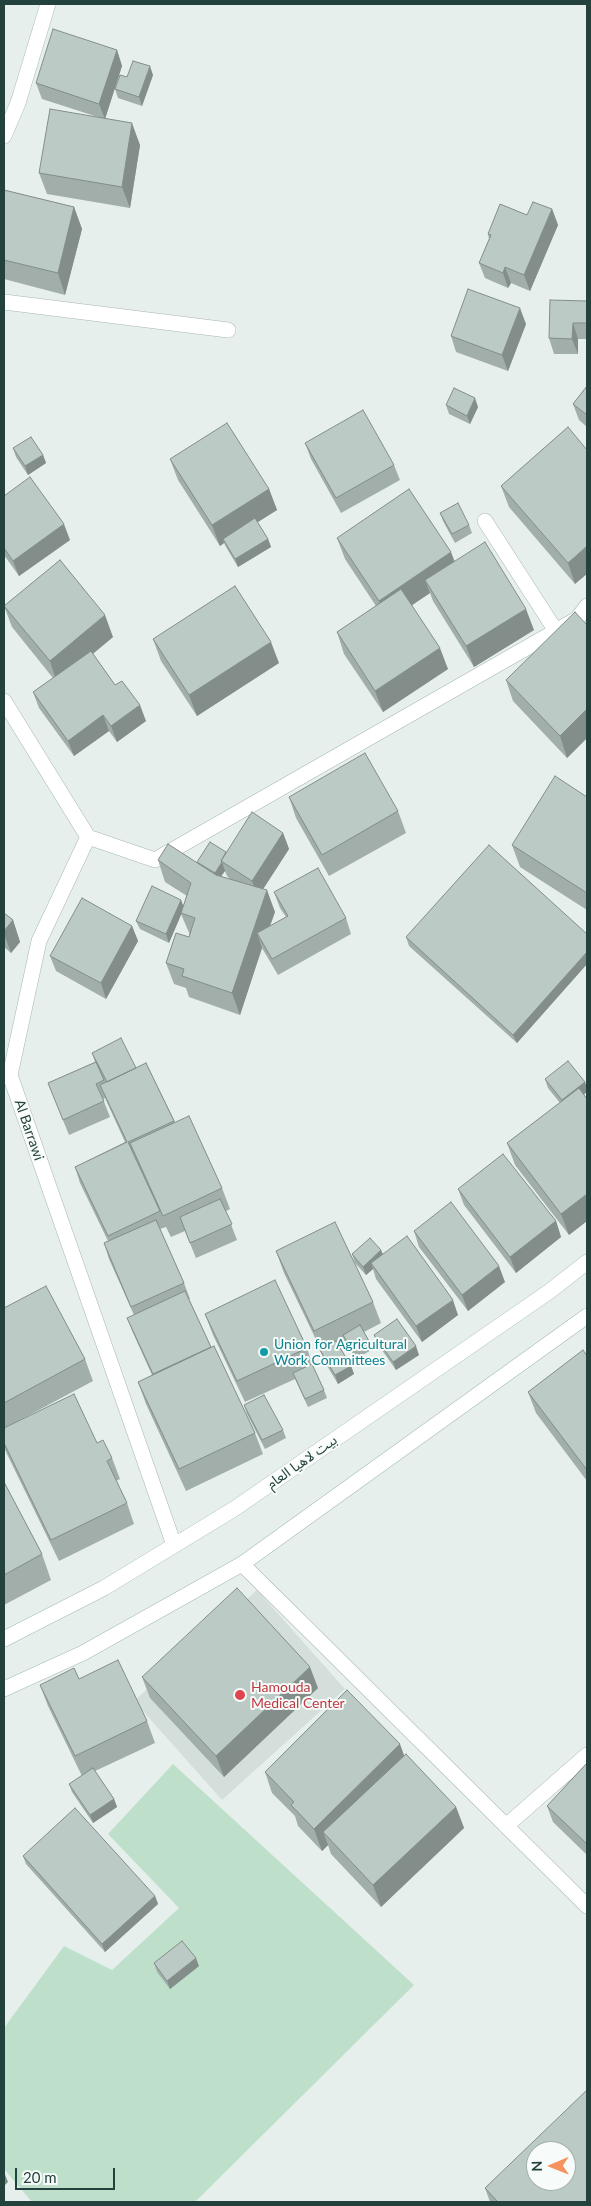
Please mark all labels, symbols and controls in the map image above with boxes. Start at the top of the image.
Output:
street label: Al Barrawi [11,1097,47,1163]
place label: Union for Agricultural Work Committees [274,1336,407,1368]
marker: Union for Agricultural Work Committees [258,1346,270,1358]
street label: بيت لاهيا العام [264,1432,340,1492]
place label: Hamouda Medical Center [251,1679,345,1711]
marker: Hamouda Medical Center [233,1688,247,1702]
north arrow [526,2141,576,2191]
scale bar [18,2158,118,2190]
text: N [528,2161,545,2172]
text: 20 m [23,2168,57,2186]

